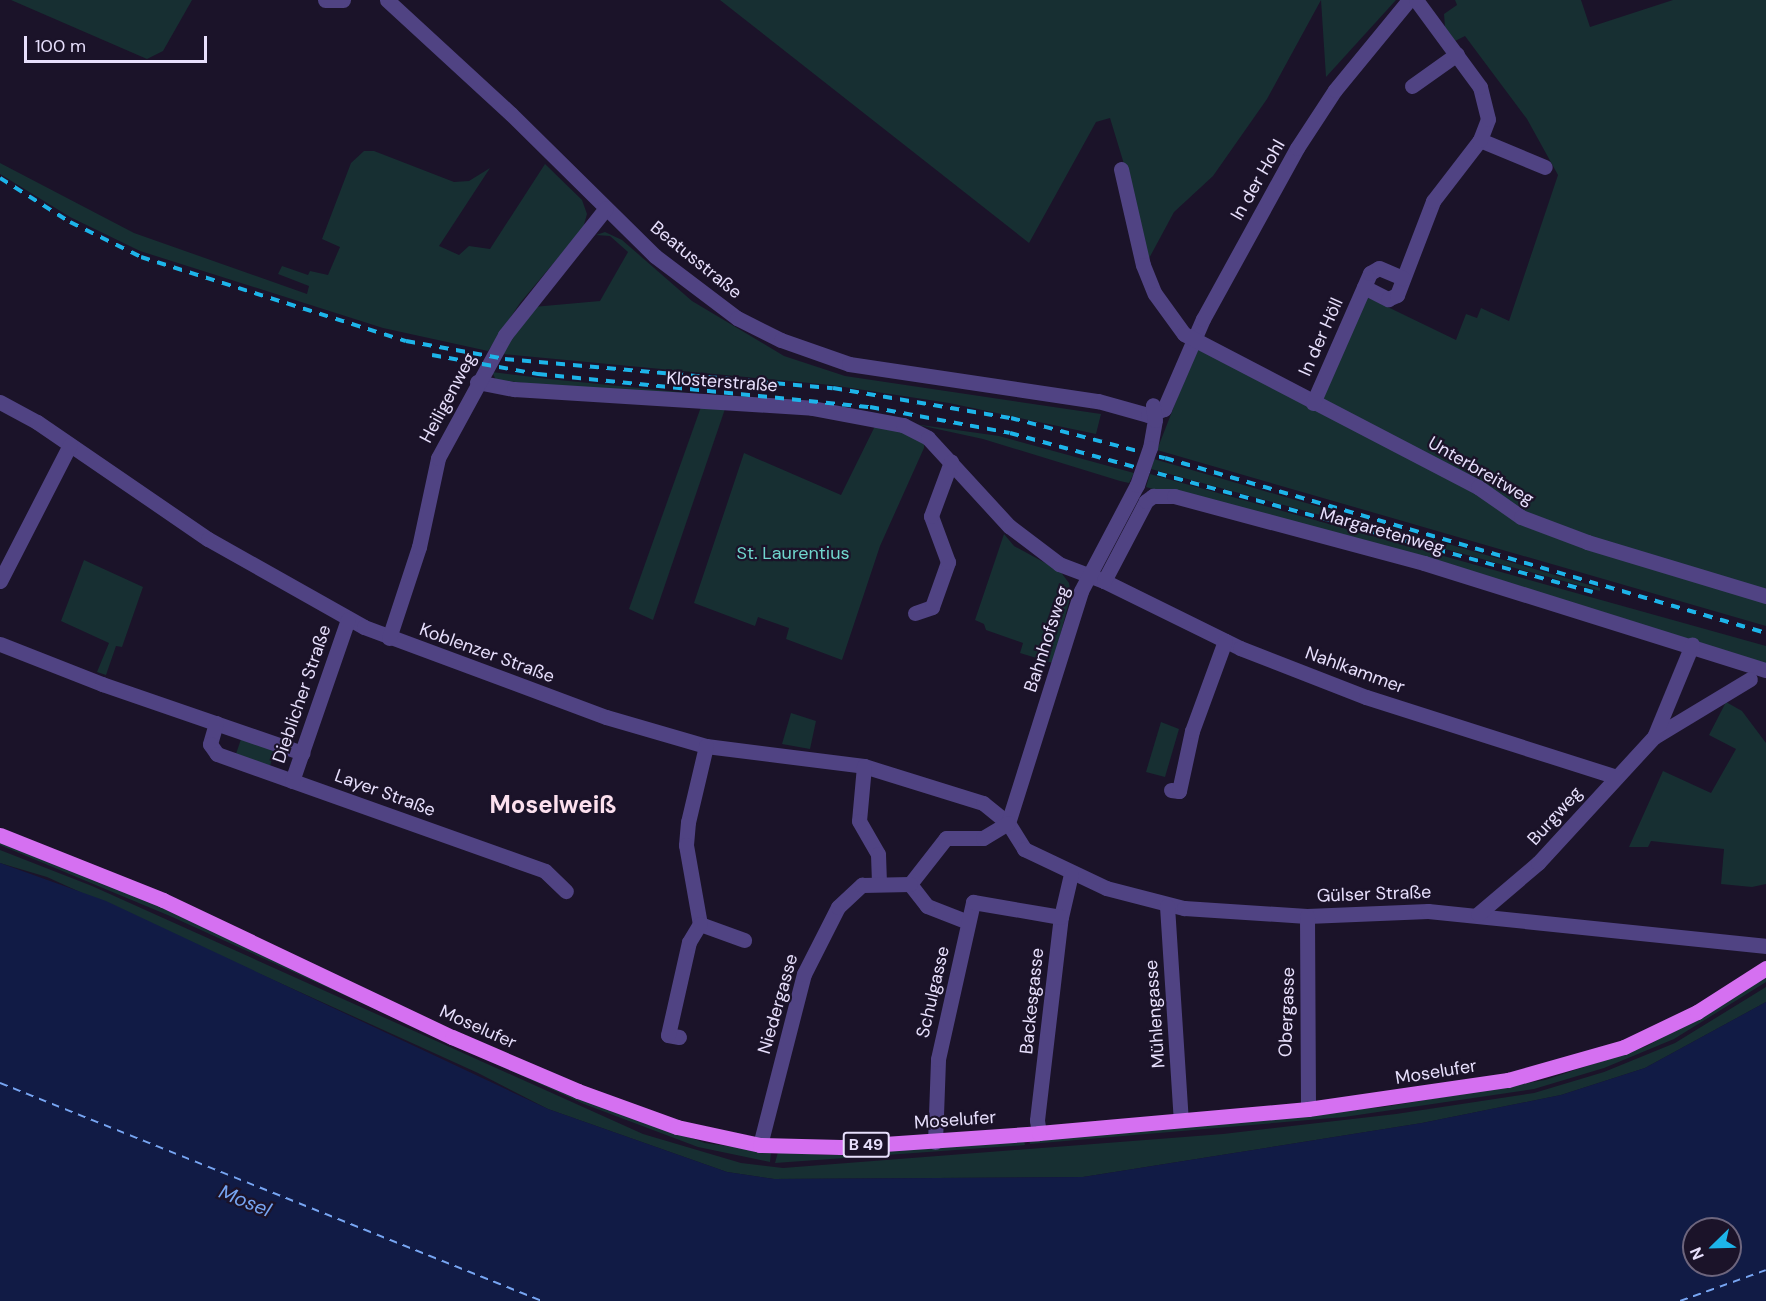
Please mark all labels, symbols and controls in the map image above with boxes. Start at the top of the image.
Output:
scale bar [27,24,210,62]
text: 100 m [35,34,86,58]
street label: In der Hohl [1226,136,1290,224]
street label: Beatusstraße [646,217,746,303]
street label: In der Höll [1294,295,1348,379]
street label: Heiligenweg [415,349,481,447]
street label: Klosterstraße [666,367,778,397]
street label: Unterbreitweg [1424,432,1538,510]
street label: Margaretenweg [1317,503,1447,559]
park label: St. Laurentius [736,542,850,564]
street label: Bahnhofsweg [1020,583,1074,695]
street label: Koblenzer Straße [417,619,557,687]
street label: Dieblicher Straße [268,622,336,766]
street label: Nahlkammer [1302,642,1408,698]
street label: Layer Straße [332,765,438,821]
street label: Burgweg [1523,782,1587,850]
district label: Moselweiß [490,791,616,819]
street label: Gülser Straße [1316,881,1432,907]
street label: Schulgasse [912,944,954,1040]
street label: Backesgasse [1016,947,1048,1055]
street label: Niedergasse [753,951,803,1057]
street label: Mühlengasse [1140,959,1170,1069]
street label: Obergasse [1275,967,1299,1057]
street label: Moselufer [436,1000,520,1054]
street label: Moselufer [1394,1055,1478,1089]
street label: Moselufer [913,1106,997,1134]
road number: B 49 [842,1132,890,1158]
water label: Mosel [215,1180,275,1222]
north arrow [1682,1217,1742,1277]
text: N [1685,1244,1709,1263]

